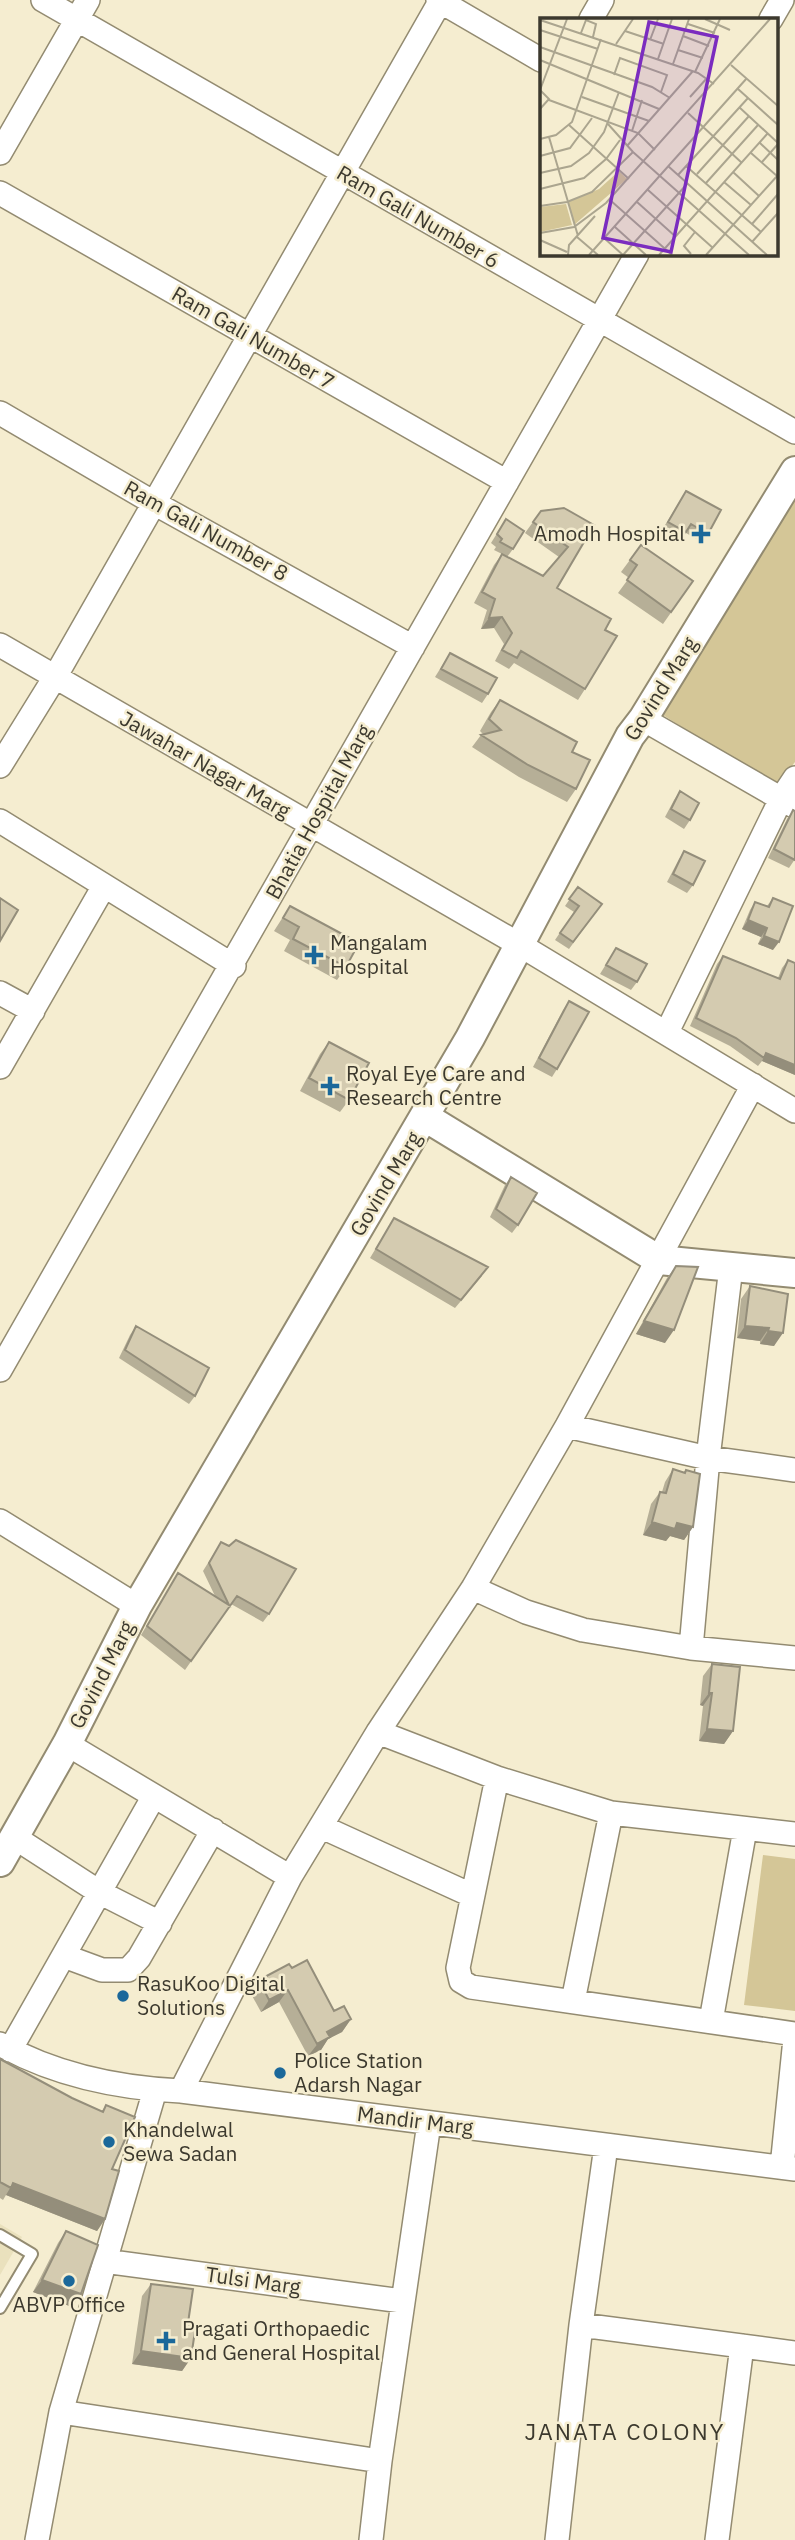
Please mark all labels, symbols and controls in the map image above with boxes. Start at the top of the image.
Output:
inset map [540,18,778,256]
street label: Ram Gali Number 6 [332,158,505,274]
street label: Ram Gali Number 7 [167,279,340,395]
street label: Ram Gali Number 8 [119,473,294,587]
place label: Amodh Hospital [534,519,685,547]
marker: Amodh Hospital [691,524,711,544]
street label: Govind Marg [617,631,703,746]
street label: Jawahar Nagar Marg [115,704,296,824]
street label: Bhatia Hospital Marg [258,719,378,904]
place label: Mangalam Hospital [330,928,428,980]
marker: Mangalam Hospital [304,945,324,965]
place label: Royal Eye Care and Research Centre [346,1059,526,1111]
marker: Royal Eye Care and Research Centre [320,1076,340,1096]
street label: Govind Marg [343,1126,427,1241]
street label: Govind Marg [62,1616,140,1733]
place label: RasuKoo Digital Solutions [137,1969,285,2021]
marker: RasuKoo Digital Solutions [115,1988,131,2004]
place label: Police Station Adarsh Nagar [294,2046,423,2098]
marker: Police Station Adarsh Nagar [272,2065,288,2081]
street label: Mandir Marg [355,2099,475,2141]
place label: Khandelwal Sewa Sadan [123,2115,237,2167]
marker: Khandelwal Sewa Sadan [101,2134,117,2150]
street label: Tulsi Marg [204,2259,302,2301]
marker: ABVP Office [61,2273,77,2289]
place label: ABVP Office [13,2290,125,2318]
place label: Pragati Orthopaedic and General Hospital [182,2314,380,2366]
marker: Pragati Orthopaedic and General Hospital [156,2331,176,2351]
district label: JANATA COLONY [525,2416,725,2446]

